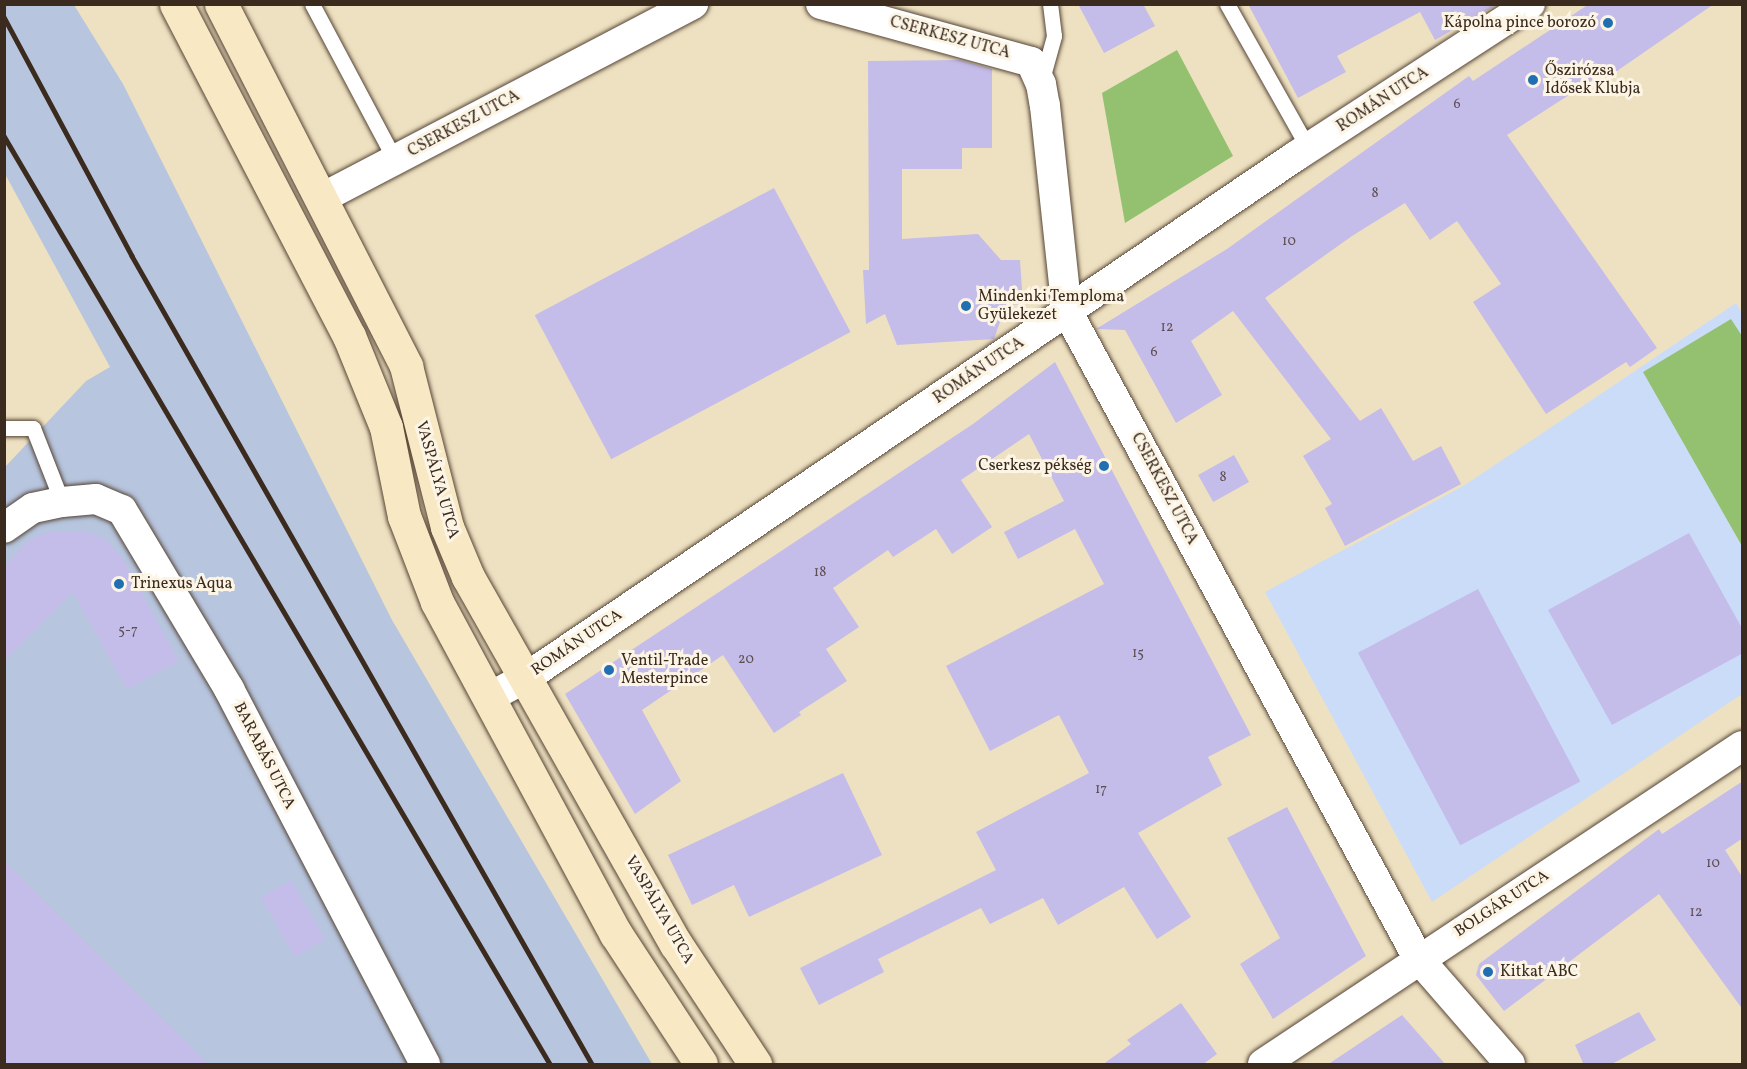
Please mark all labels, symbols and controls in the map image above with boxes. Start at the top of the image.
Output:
street label: CSERKESZ UTCA [888,13,1012,63]
place label: Kápolna pince borozó [1444,13,1596,33]
marker: Kápolna pince borozó [1601,16,1615,30]
place label: Őszirózsa Idősek Klubja [1545,61,1640,99]
street label: ROMÁN UTCA [1334,63,1432,137]
marker: Őszirózsa Idősek Klubja [1526,73,1540,87]
street label: CSERKESZ UTCA [405,86,523,162]
house number: 6 [1453,97,1461,113]
house number: 8 [1371,186,1379,202]
house number: 10 [1282,234,1296,250]
place label: Mindenki Temploma Gyülekezet [978,287,1125,325]
marker: Mindenki Temploma Gyülekezet [959,299,973,313]
house number: 12 [1161,320,1173,336]
street label: ROMÁN UTCA [930,334,1028,408]
house number: 6 [1150,345,1158,361]
street label: VASPÁLYA UTCA [411,419,463,541]
street label: CSERKESZ UTCA [1126,430,1202,548]
place label: Cserkesz pékség [978,456,1092,476]
marker: Cserkesz pékség [1097,459,1111,473]
house number: 8 [1219,470,1227,486]
house number: 18 [814,565,826,581]
place label: Trinexus Aqua [131,574,232,594]
marker: Trinexus Aqua [112,577,126,591]
street label: ROMÁN UTCA [528,606,626,680]
house number: 5-7 [118,623,138,639]
house number: 15 [1132,646,1144,662]
place label: Ventil-Trade Mesterpince [621,651,708,689]
house number: 20 [738,652,754,668]
marker: Ventil-Trade Mesterpince [602,663,616,677]
street label: BARABÁS UTCA [229,699,299,813]
house number: 17 [1095,782,1107,798]
street label: VASPÁLYA UTCA [620,852,698,968]
house number: 10 [1706,856,1720,872]
street label: BOLGÁR UTCA [1451,866,1553,942]
house number: 12 [1690,905,1702,921]
place label: Kitkat ABC [1500,962,1578,982]
marker: Kitkat ABC [1481,965,1495,979]

